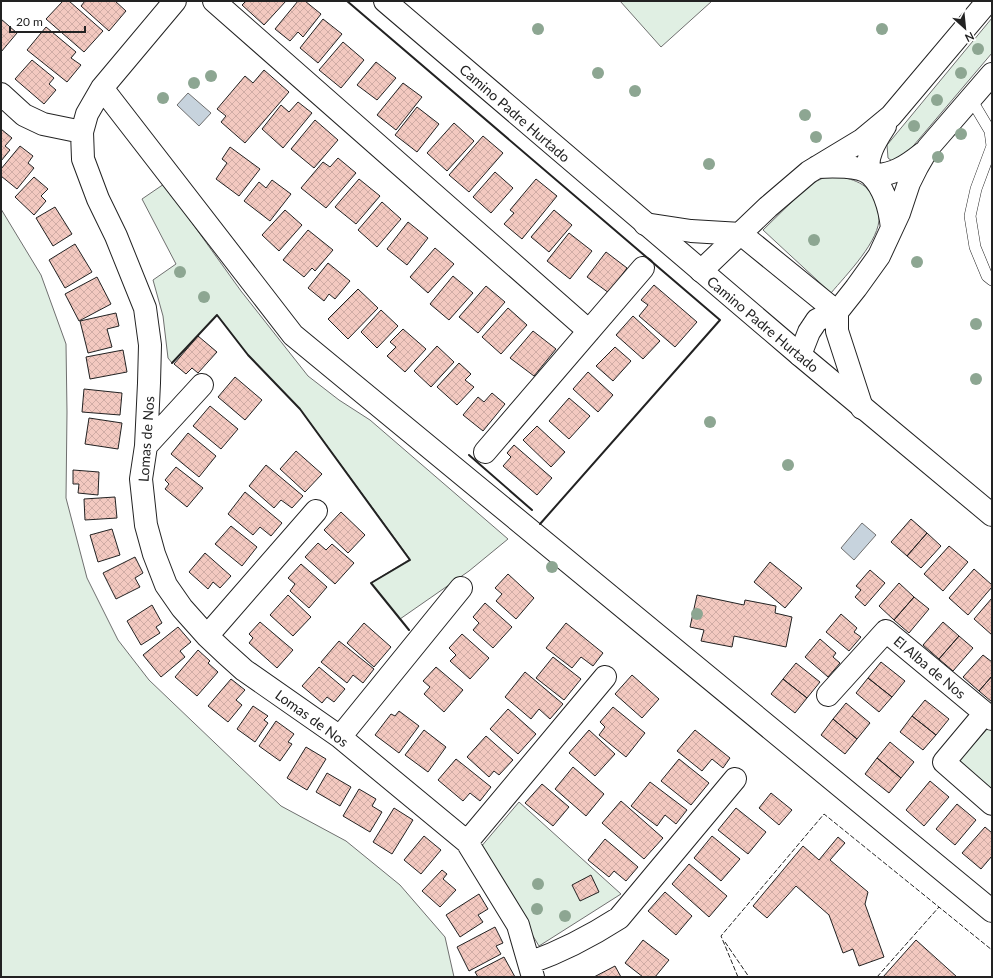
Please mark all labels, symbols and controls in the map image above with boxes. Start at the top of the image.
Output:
scale bar [10,8,85,34]
north arrow [945,8,985,48]
text: 20 m [16,14,43,29]
text: N [963,30,976,45]
street label: Camino Padre Hurtado [456,60,574,166]
street label: Camino Padre Hurtado [704,272,822,376]
street label: Lomas de Nos [135,395,157,483]
street label: El Alba de Nos [890,632,970,702]
street label: Lomas de Nos [272,686,352,750]

